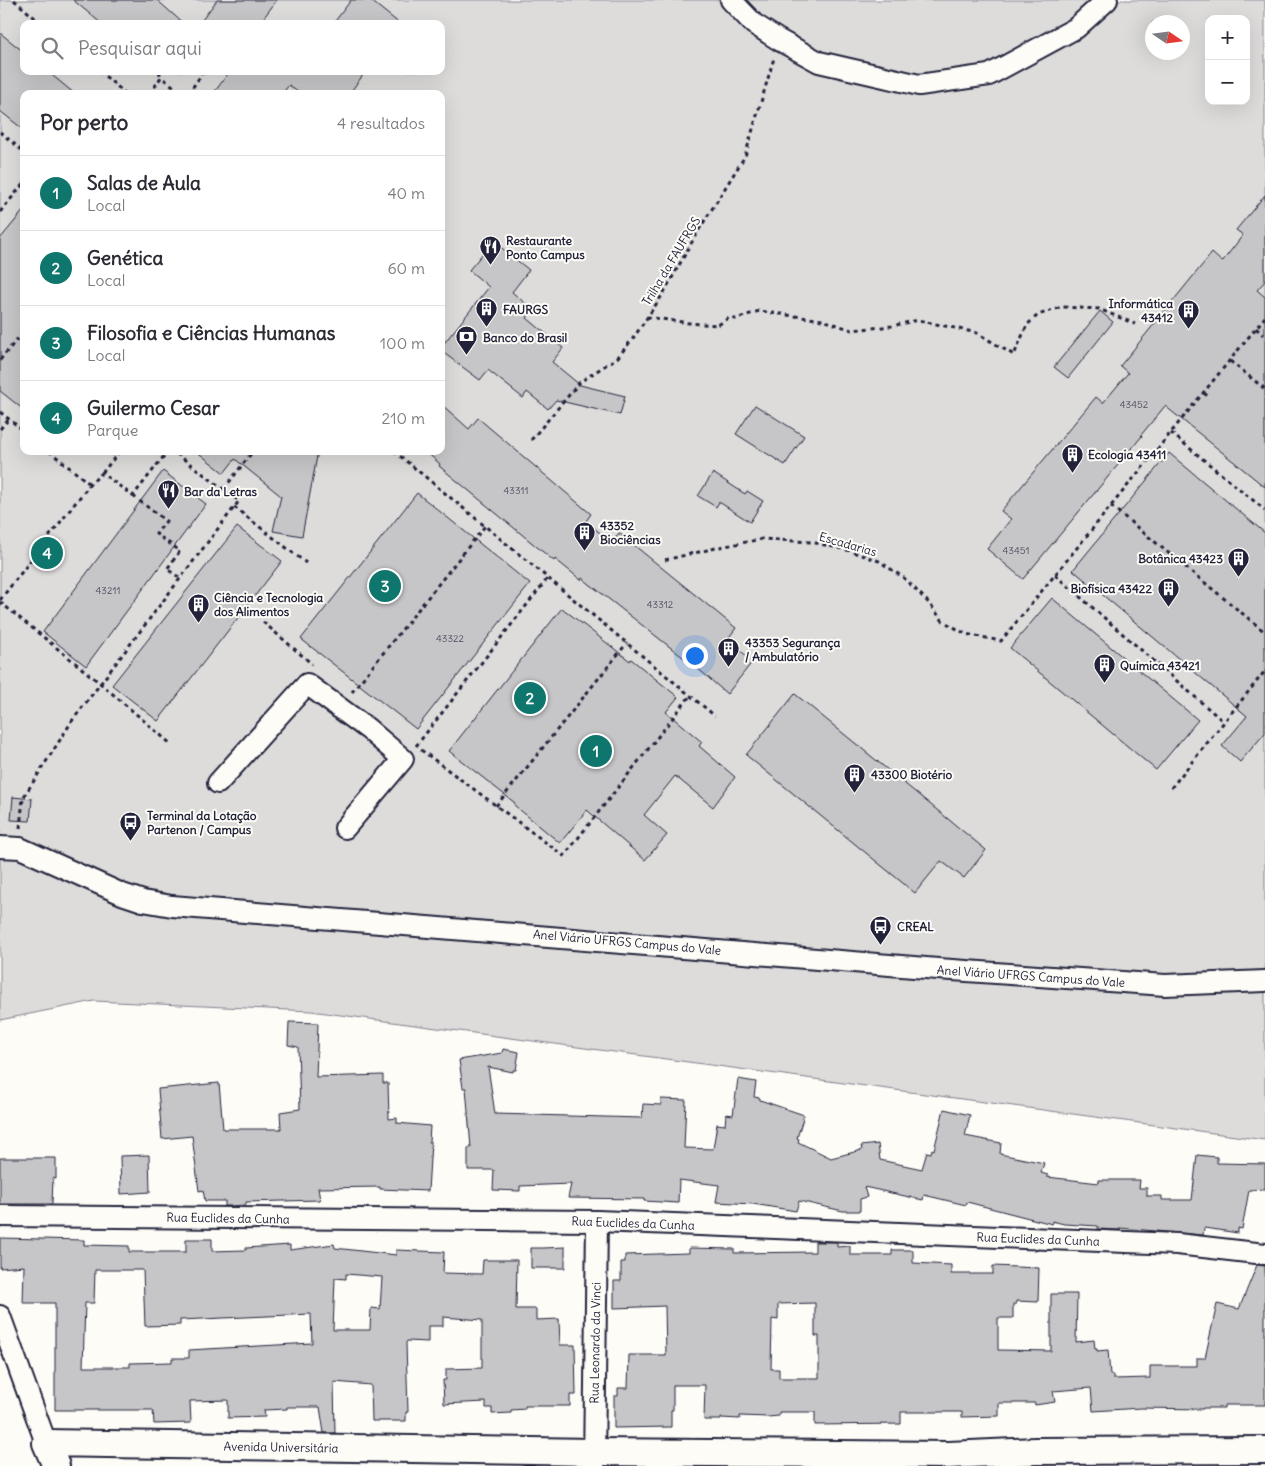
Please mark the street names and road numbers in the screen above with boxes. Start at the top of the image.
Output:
street label: Trilha da FAUFRGS [639,214,704,308]
street label: Escadarias [818,529,878,559]
street label: Anel Viário UFRGS Campus do Vale [532,926,722,958]
street label: Anel Viário UFRGS Campus do Vale [936,962,1126,990]
street label: Rua Euclides da Cunha [166,1209,290,1227]
street label: Rua Euclides da Cunha [571,1213,695,1233]
street label: Rua Euclides da Cunha [976,1229,1100,1249]
street label: Rua Leonardo da Vinci [586,1282,604,1404]
street label: Avenida Universitária [224,1439,339,1456]

